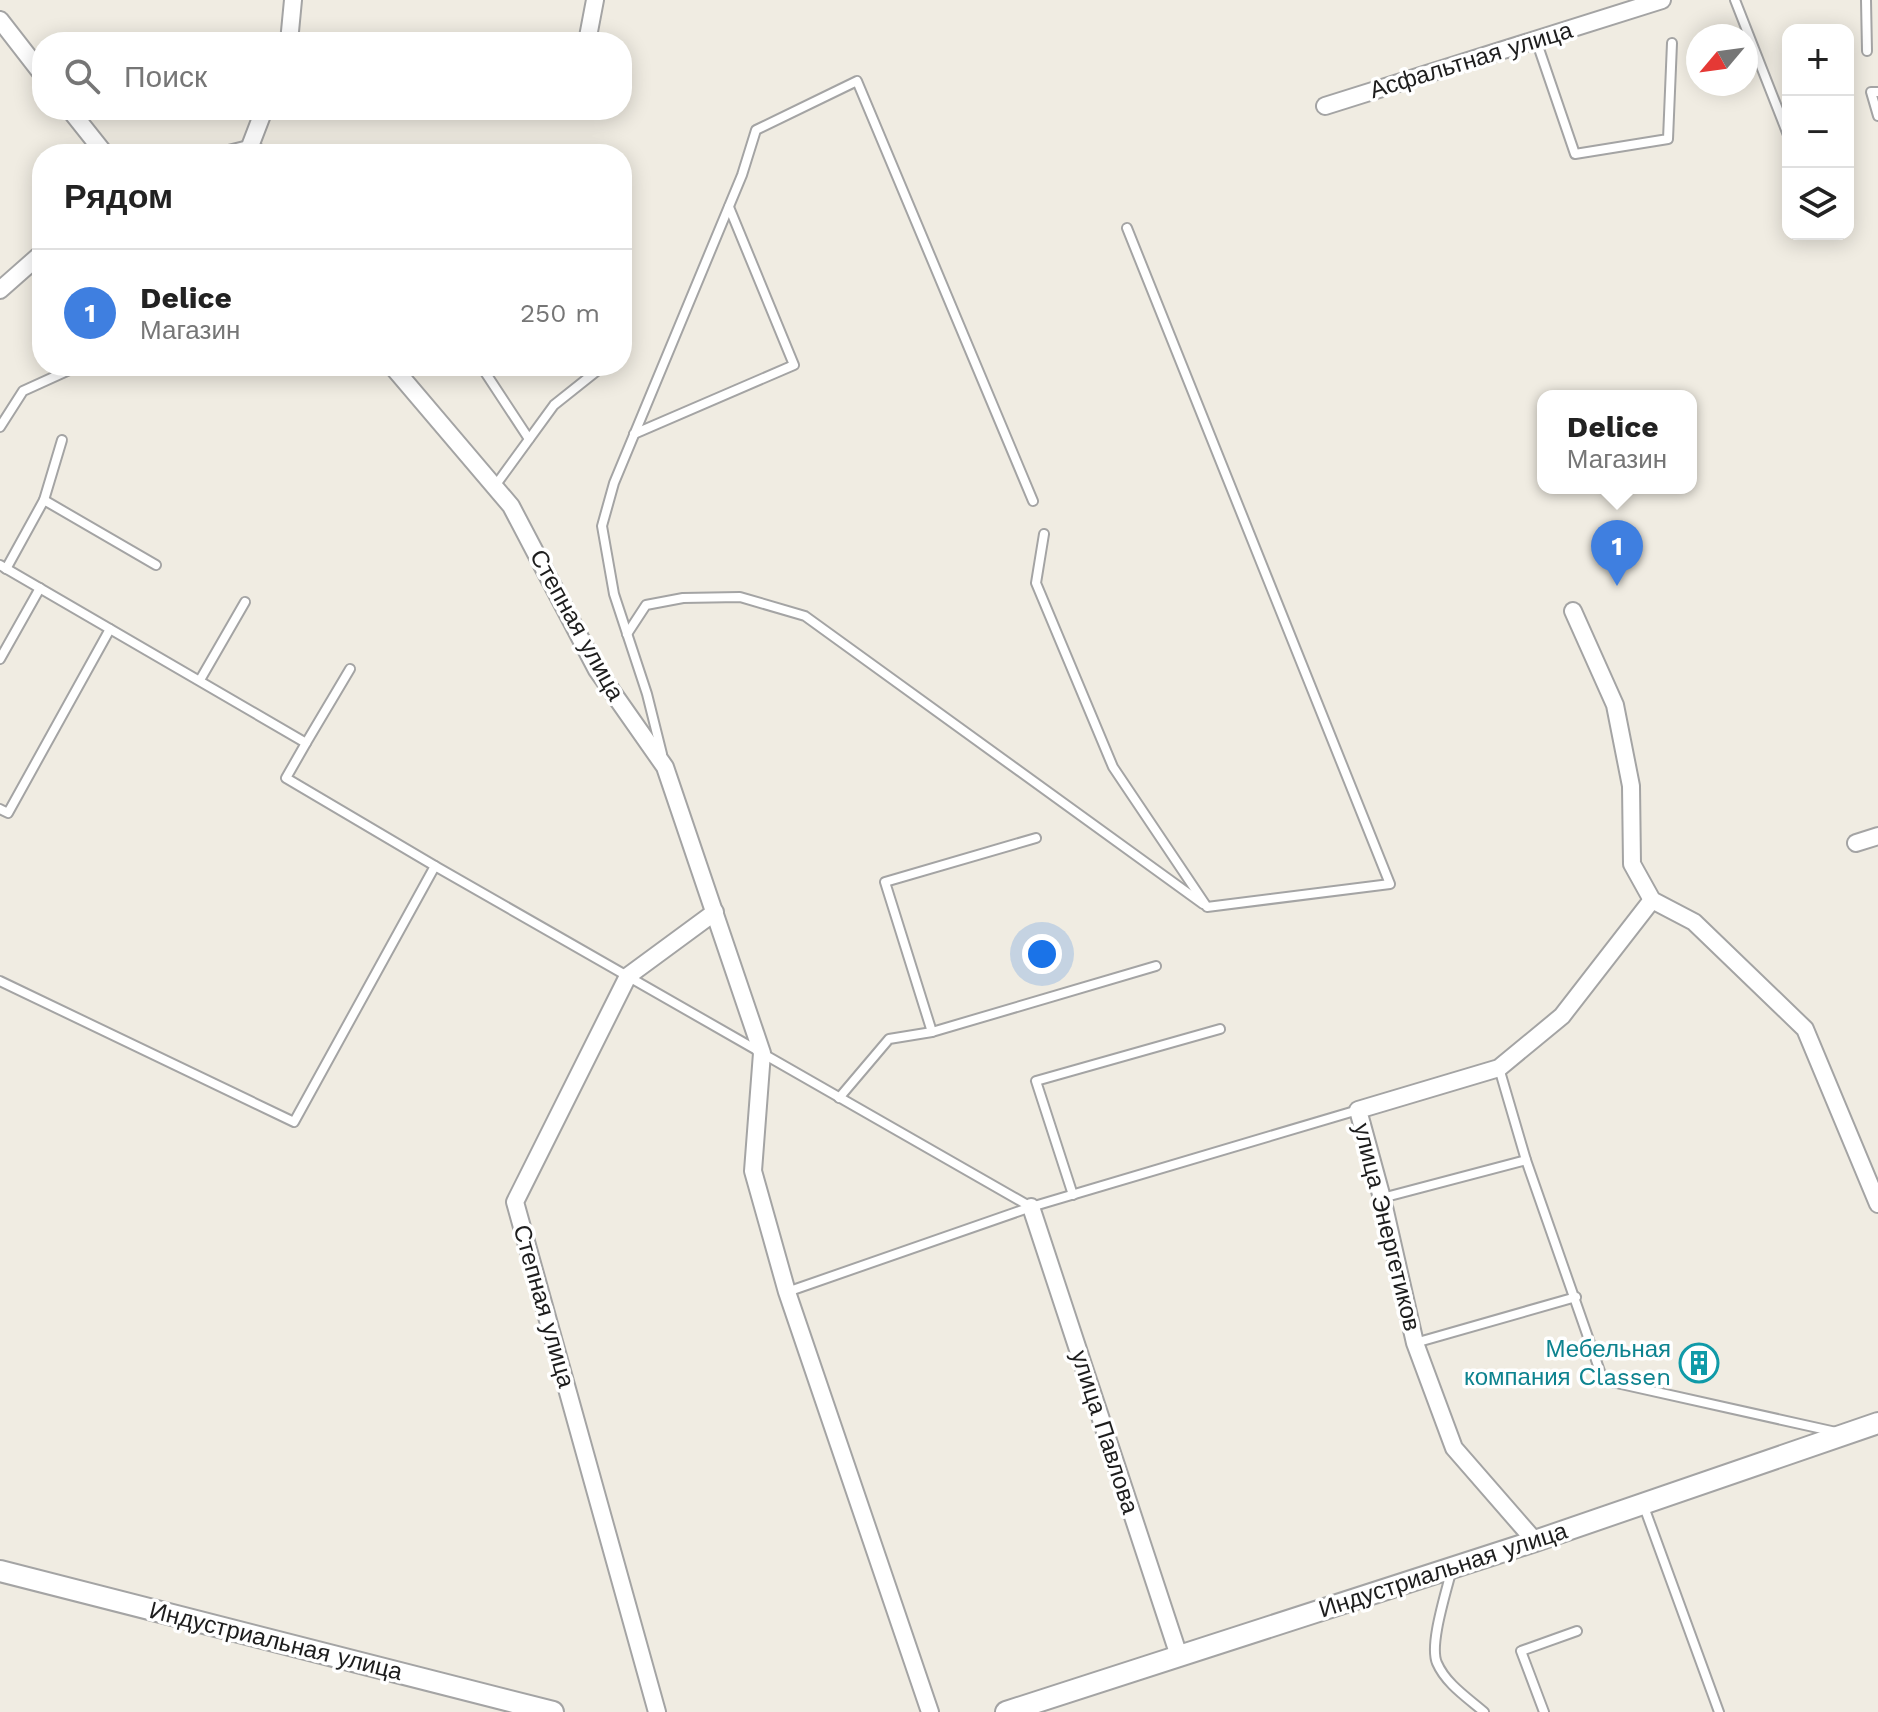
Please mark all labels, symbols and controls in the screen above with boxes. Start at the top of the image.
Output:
street label: Асфальтная улица [1366,16,1576,104]
north arrow [1686,24,1758,96]
map controls [1782,24,1854,240]
button: + [1782,24,1854,96]
search box [32,32,632,120]
icon: search [60,54,104,98]
text: Поиск [124,59,207,94]
button: − [1782,96,1854,168]
button: layers [1782,168,1854,240]
text: Рядом [64,176,173,216]
text: Delice [140,280,232,315]
text: 1 [84,298,96,328]
text: 250 m [520,298,600,328]
text: Магазин [140,315,240,345]
popup [1537,390,1697,494]
text: Delice [1567,409,1659,444]
text: Магазин [1567,444,1667,474]
pin: 1 [1591,520,1643,586]
street label: Степная улица [524,545,630,706]
your location [1022,934,1062,974]
street label: улица Энергетиков [1348,1120,1426,1334]
street label: Степная улица [507,1221,581,1391]
place label: Мебельная компания Сlassen [1464,1335,1671,1391]
building icon: Мебельная компания Сlassen [1678,1342,1720,1384]
street label: улица Павлова [1065,1347,1145,1518]
street label: Индустриальная улица [1315,1516,1571,1623]
street label: Индустриальная улица [147,1596,406,1686]

